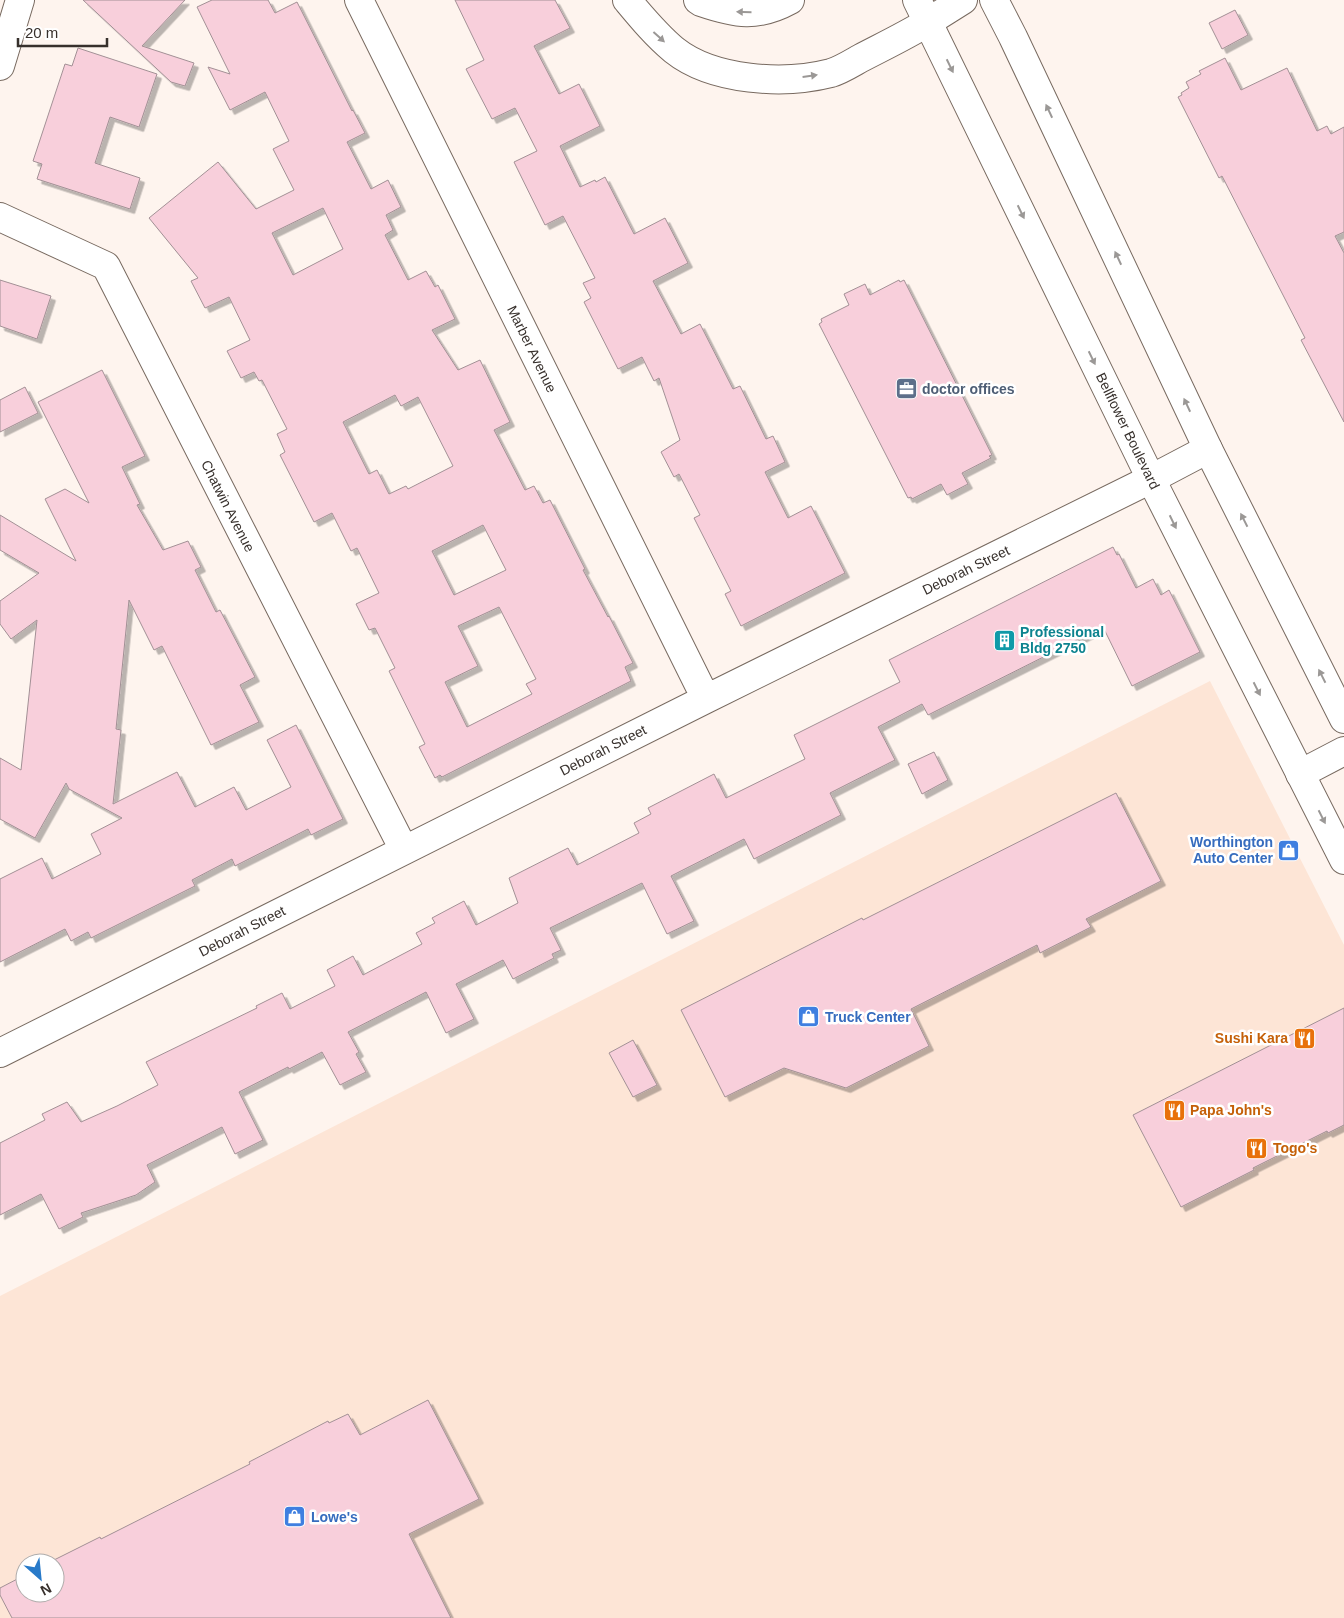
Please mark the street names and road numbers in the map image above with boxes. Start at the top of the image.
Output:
street label: Marber Avenue [504,303,560,395]
street label: Bellflower Boulevard [1093,370,1163,492]
street label: Chatwin Avenue [198,457,258,555]
street label: Deborah Street [920,542,1012,598]
street label: Deborah Street [557,721,649,779]
street label: Deborah Street [196,902,288,960]

